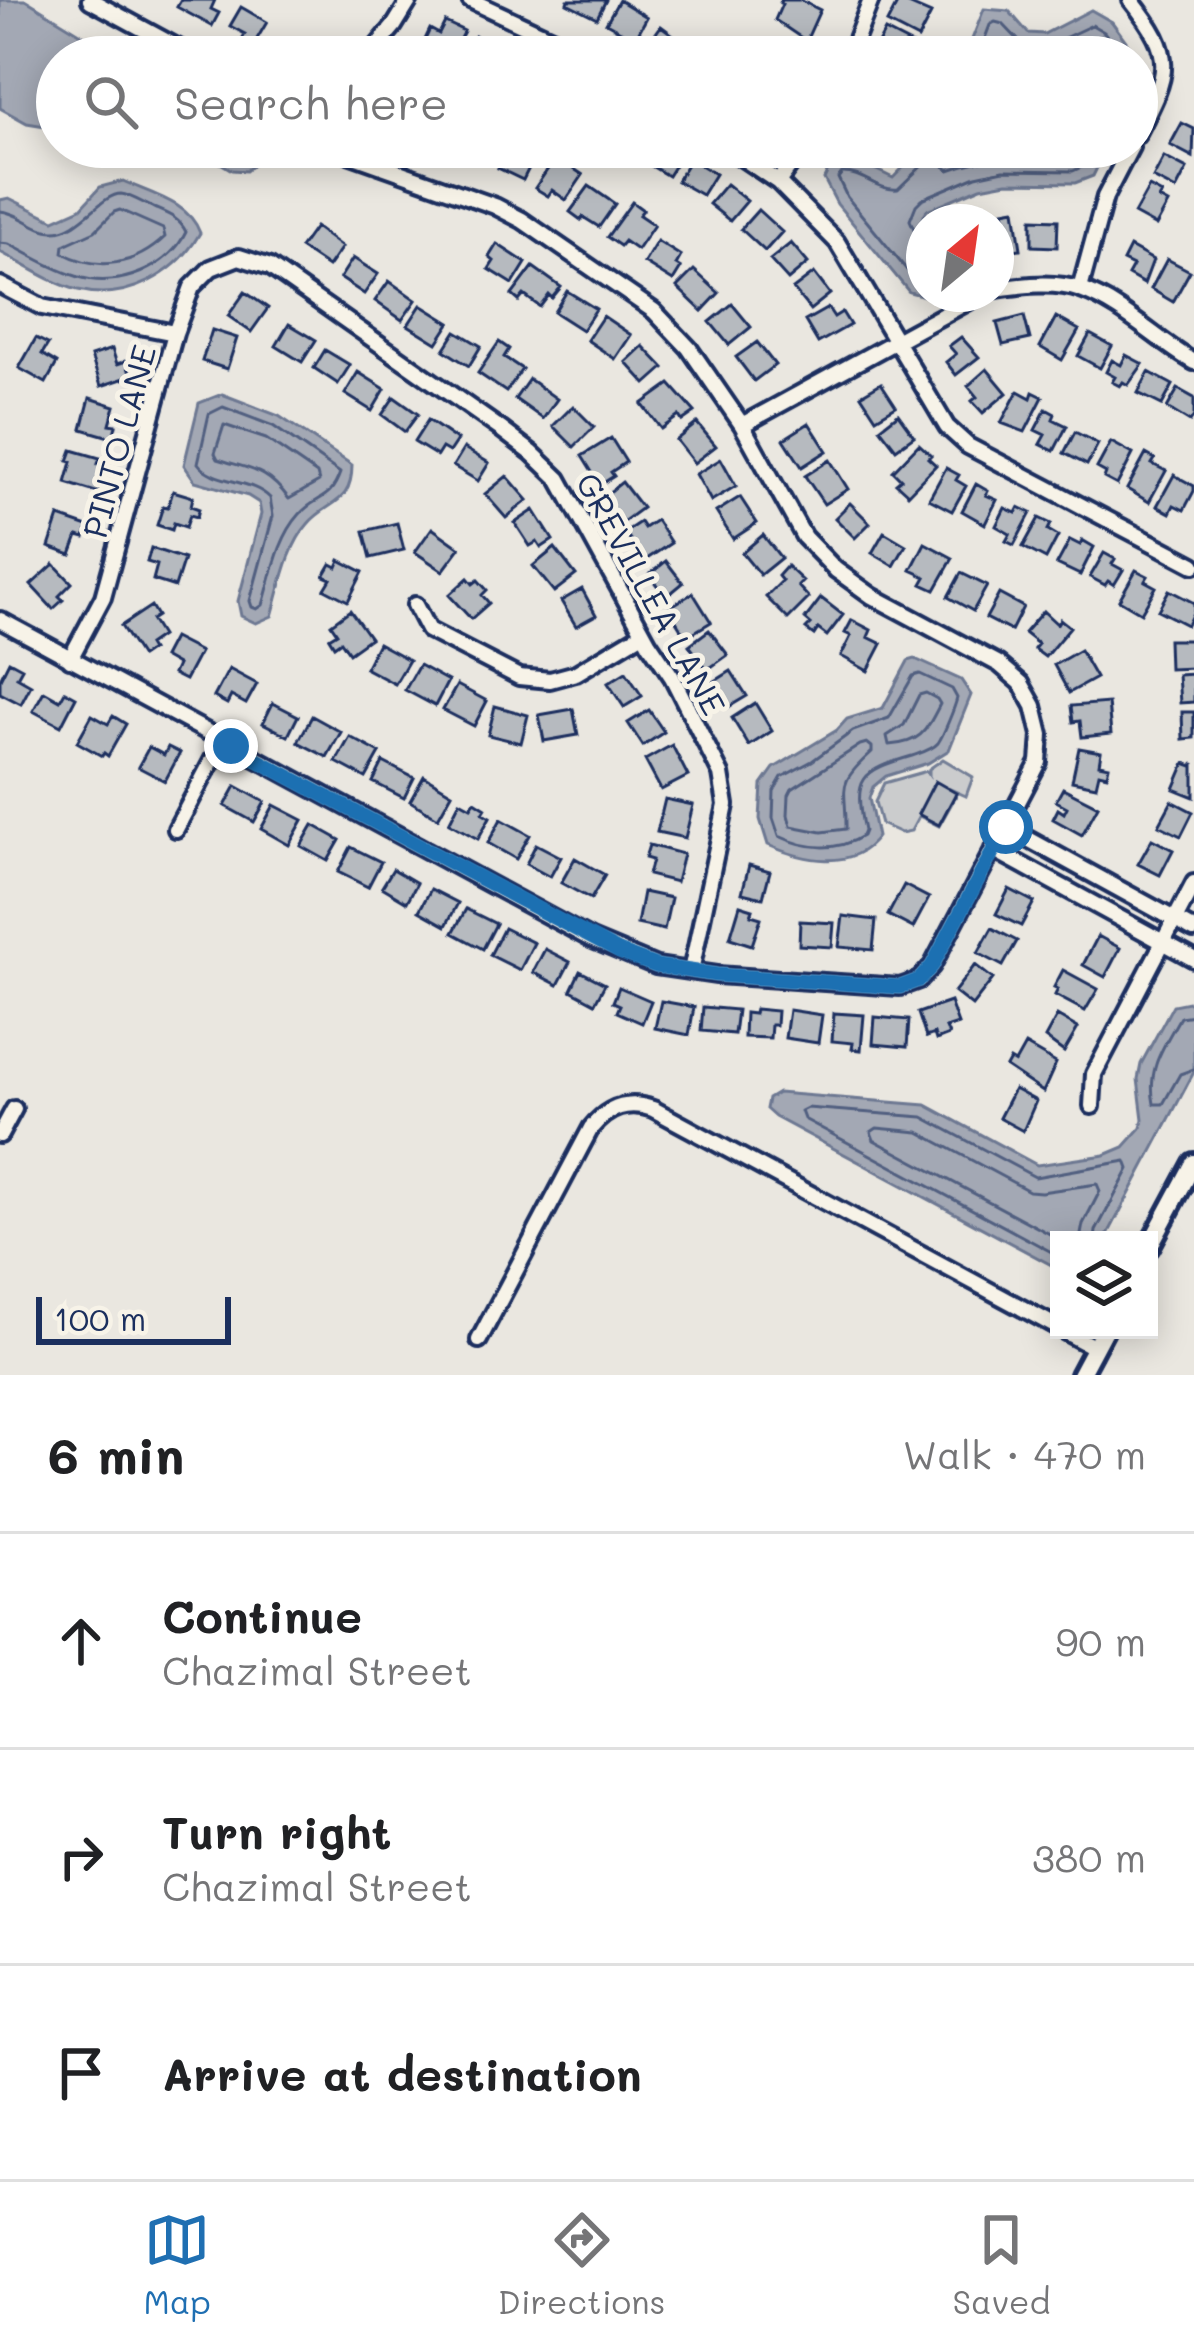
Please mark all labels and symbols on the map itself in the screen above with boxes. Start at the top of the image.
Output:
north arrow [906,204,1014,312]
street label: PINTO LANE [72,340,164,542]
street label: GREVILLEA LANE [568,464,736,722]
route end [204,719,258,773]
route start [979,800,1033,854]
scale bar [36,1291,231,1344]

